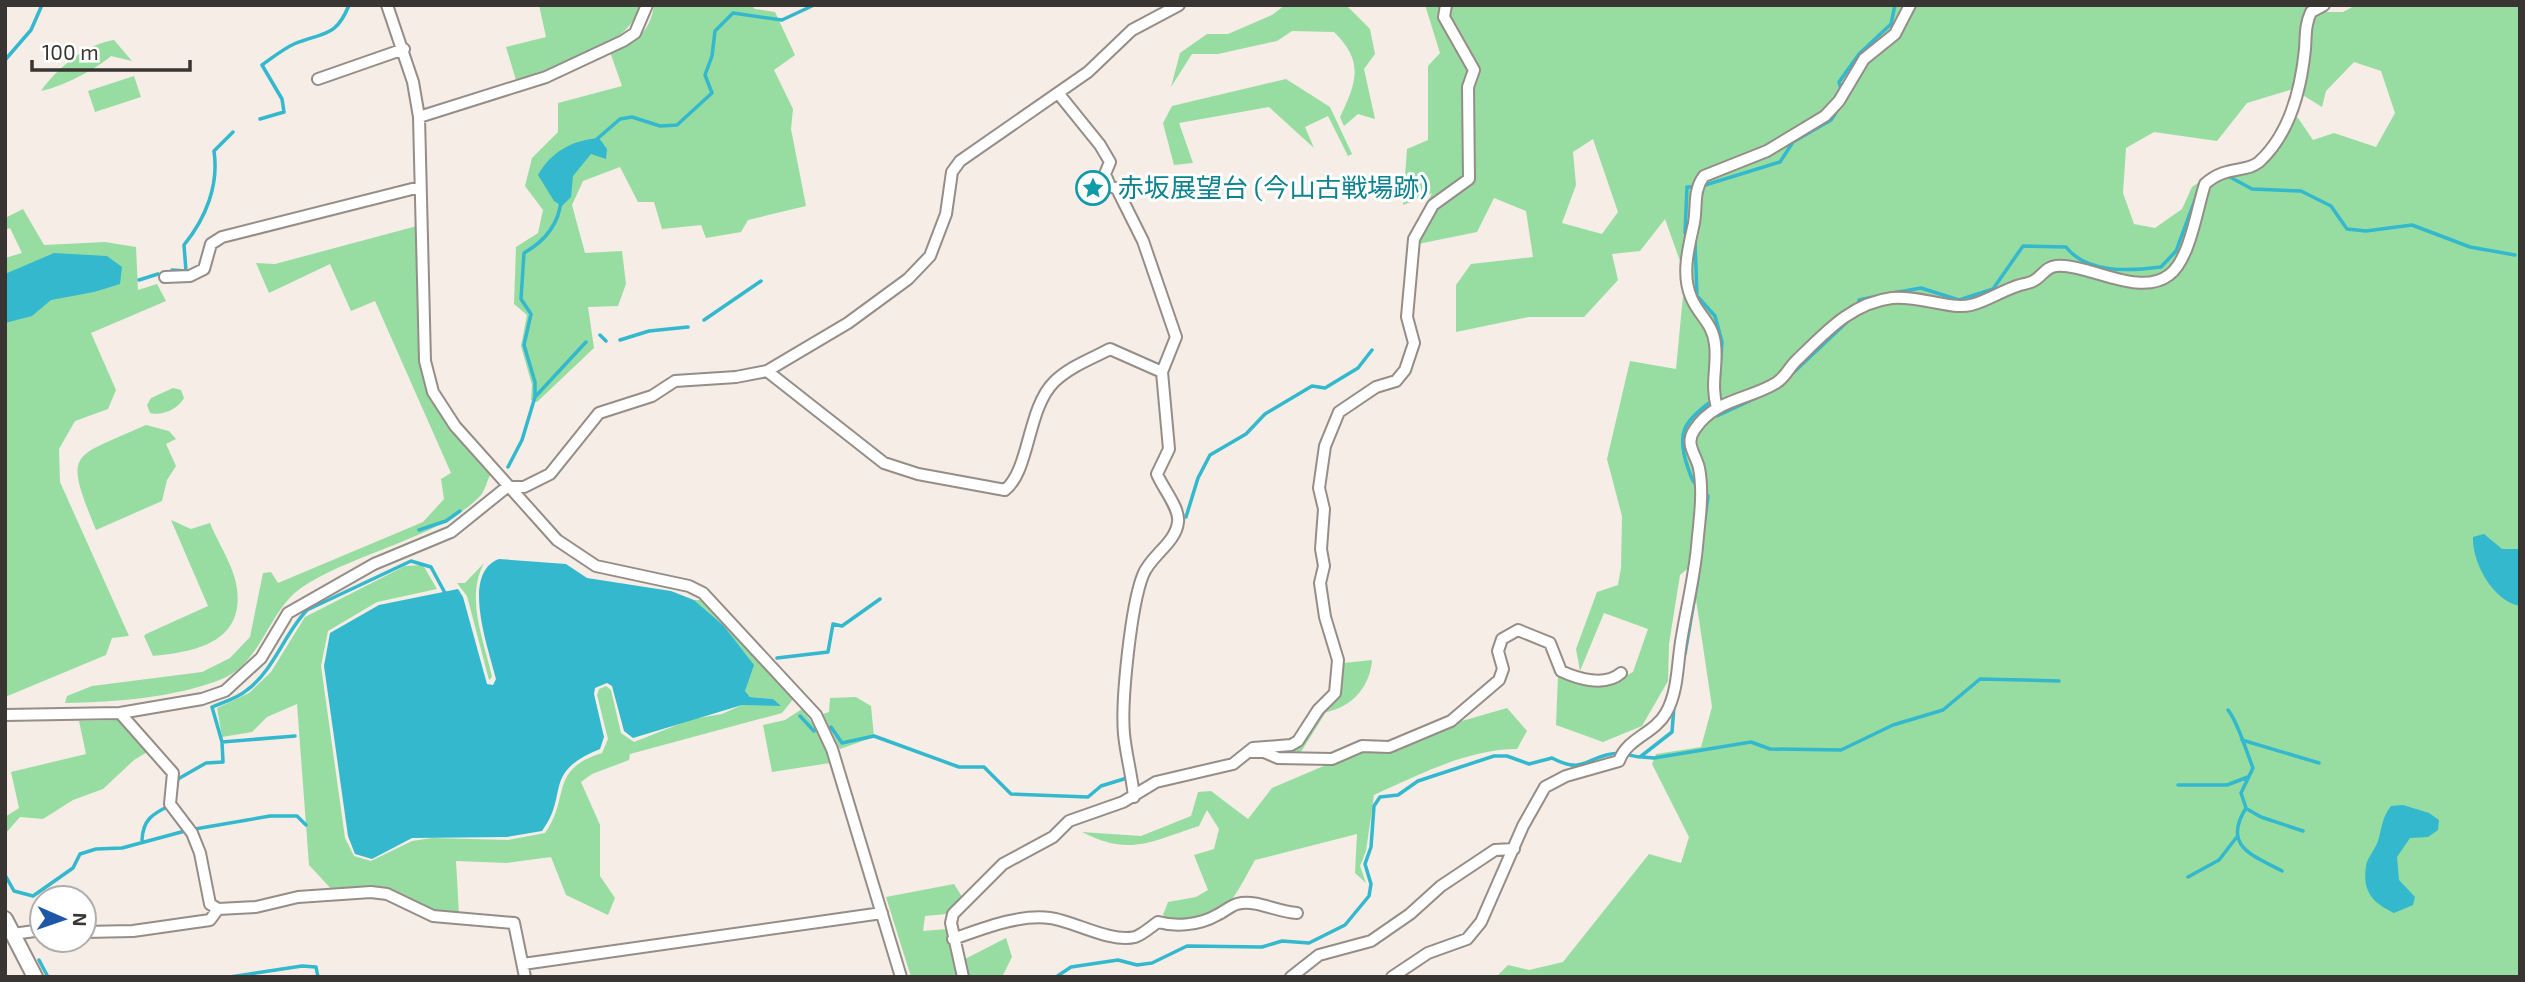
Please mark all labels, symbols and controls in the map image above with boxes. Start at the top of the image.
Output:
scale bar [32,28,189,72]
text: 100 m [42,39,99,64]
place icon: 赤坂展望台 (今山古戦場跡） [1074,169,1112,207]
place label: 赤坂展望台 (今山古戦場跡） [1118,171,1445,202]
north arrow [28,884,98,954]
text: N [69,912,92,927]

